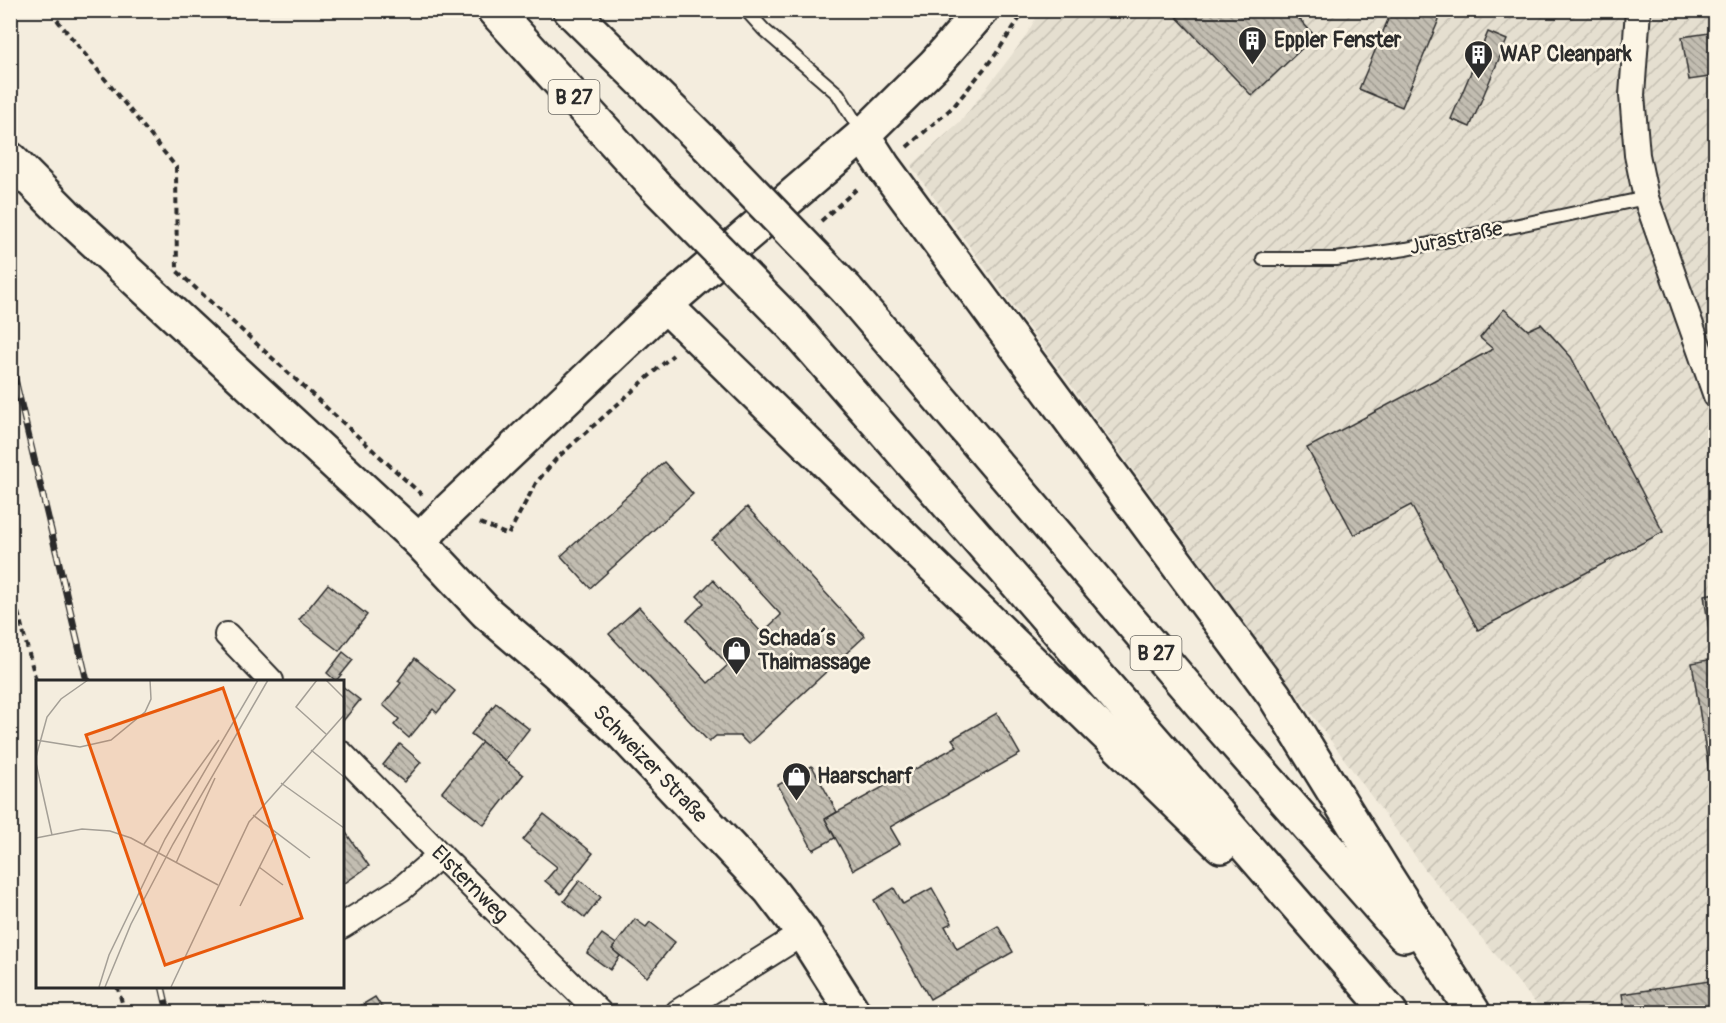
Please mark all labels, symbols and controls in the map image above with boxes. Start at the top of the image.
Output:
building icon: Eppler Fenster [1237,24,1269,66]
place label: Eppler Fenster [1274,27,1402,54]
building icon: WAP Cleanpark [1463,38,1495,80]
place label: WAP Cleanpark [1500,41,1632,68]
road number: B 27 [548,80,600,114]
street label: Jurastraße [1407,215,1506,261]
place label: Schada´s Thaimassage [757,625,871,676]
shop icon: Schada´s Thaimassage [721,634,753,676]
road number: B 27 [1130,636,1182,670]
inset map [36,680,344,987]
street label: Schweizer Straße [587,699,714,829]
shop icon: Haarscharf [780,760,812,802]
place label: Haarscharf [817,763,913,790]
street label: Elsternweg [426,840,514,928]

